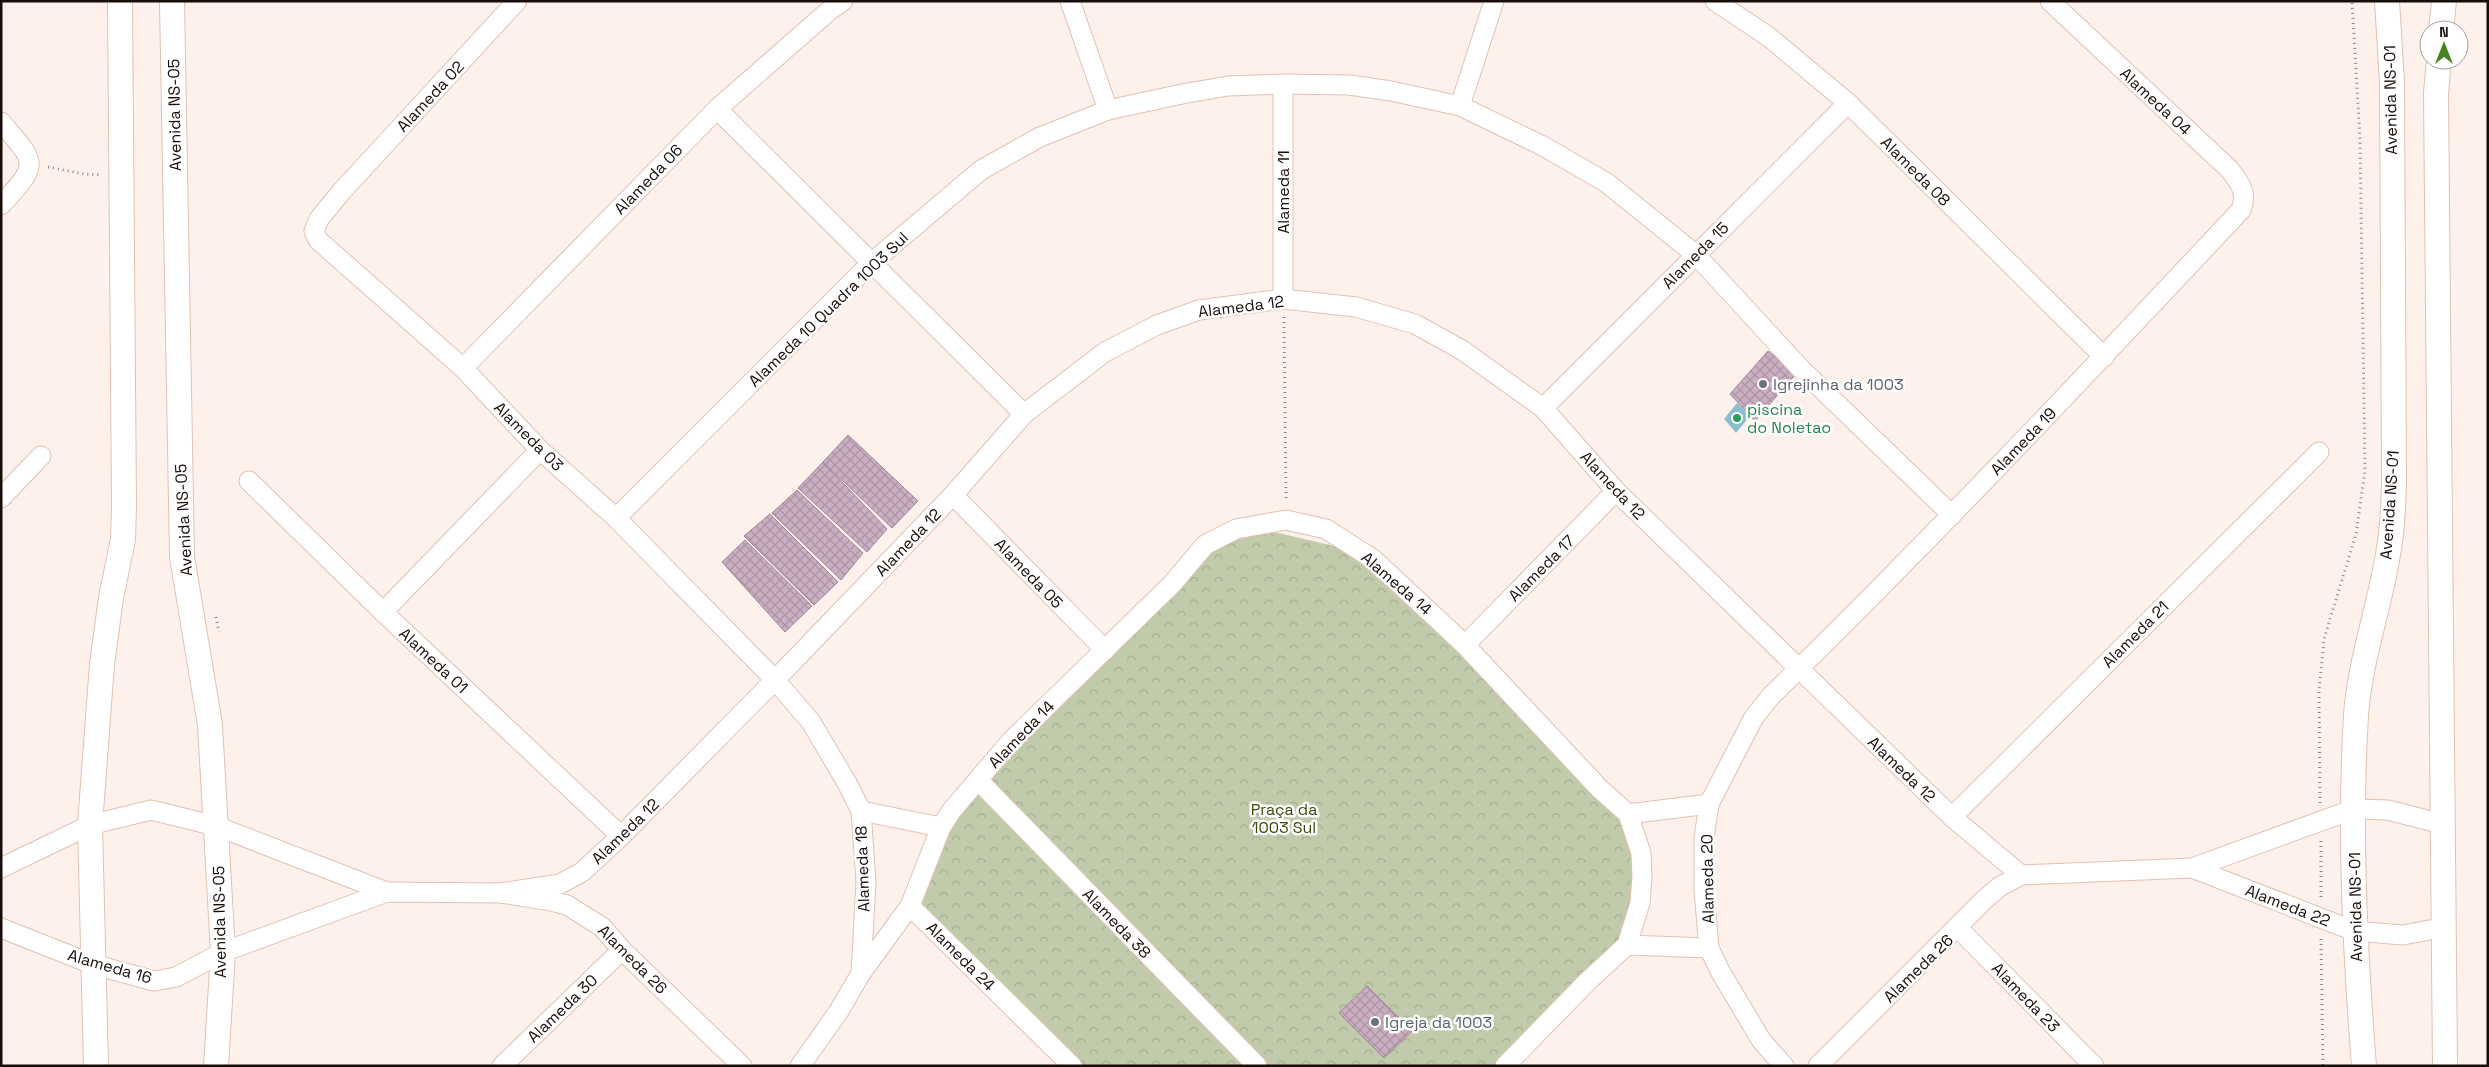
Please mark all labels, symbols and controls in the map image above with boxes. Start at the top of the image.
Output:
north arrow [2419,20,2469,70]
text: N [2439,23,2449,41]
street label: Avenida NS-01 [2379,45,2402,155]
street label: Alameda 02 [392,56,469,136]
street label: Avenida NS-05 [163,59,186,171]
street label: Alameda 04 [2115,63,2196,140]
street label: Alameda 08 [1876,132,1955,211]
street label: Alameda 06 [610,140,687,219]
street label: Alameda 11 [1273,150,1294,234]
street label: Alameda 15 [1657,217,1733,293]
street label: Alameda 10 Quadra 1003 Sul [744,227,913,391]
street label: Alameda 12 [1197,291,1285,322]
place label: Igrejinha da 1003 [1773,374,1904,395]
marker: Igrejinha da 1003 [1757,378,1769,390]
street label: Alameda 03 [489,397,568,476]
place label: piscina do Noletao [1747,399,1831,438]
street label: Alameda 19 [1986,403,2061,480]
marker: piscina do Noletao [1731,412,1743,424]
street label: Alameda 12 [1575,447,1650,524]
street label: Avenida NS-01 [2375,450,2404,560]
street label: Avenida NS-05 [170,463,197,577]
street label: Alameda 12 [871,504,946,581]
street label: Alameda 17 [1504,531,1579,606]
street label: Alameda 05 [990,534,1067,613]
street label: Alameda 14 [1357,547,1436,620]
street label: Alameda 21 [2097,596,2173,672]
street label: Alameda 01 [395,623,473,698]
street label: Alameda 14 [984,696,1059,773]
street label: Alameda 12 [1863,732,1940,807]
street label: Alameda 12 [587,794,664,869]
park label: Praça da 1003 Sul [1251,799,1317,838]
street label: Alameda 18 [850,825,875,913]
street label: Alameda 20 [1696,834,1719,924]
street label: Avenida NS-01 [2344,852,2367,962]
street label: Avenida NS-05 [208,866,231,978]
street label: Alameda 22 [2242,880,2333,931]
street label: Alameda 38 [1078,884,1155,963]
street label: Alameda 24 [922,917,1000,995]
street label: Alameda 26 [594,920,672,998]
street label: Alameda 26 [1879,930,1958,1007]
street label: Alameda 16 [65,944,154,988]
street label: Alameda 23 [1987,958,2064,1037]
street label: Alameda 30 [523,970,602,1047]
place label: Igreja da 1003 [1385,1012,1492,1033]
marker: Igreja da 1003 [1369,1016,1381,1028]

